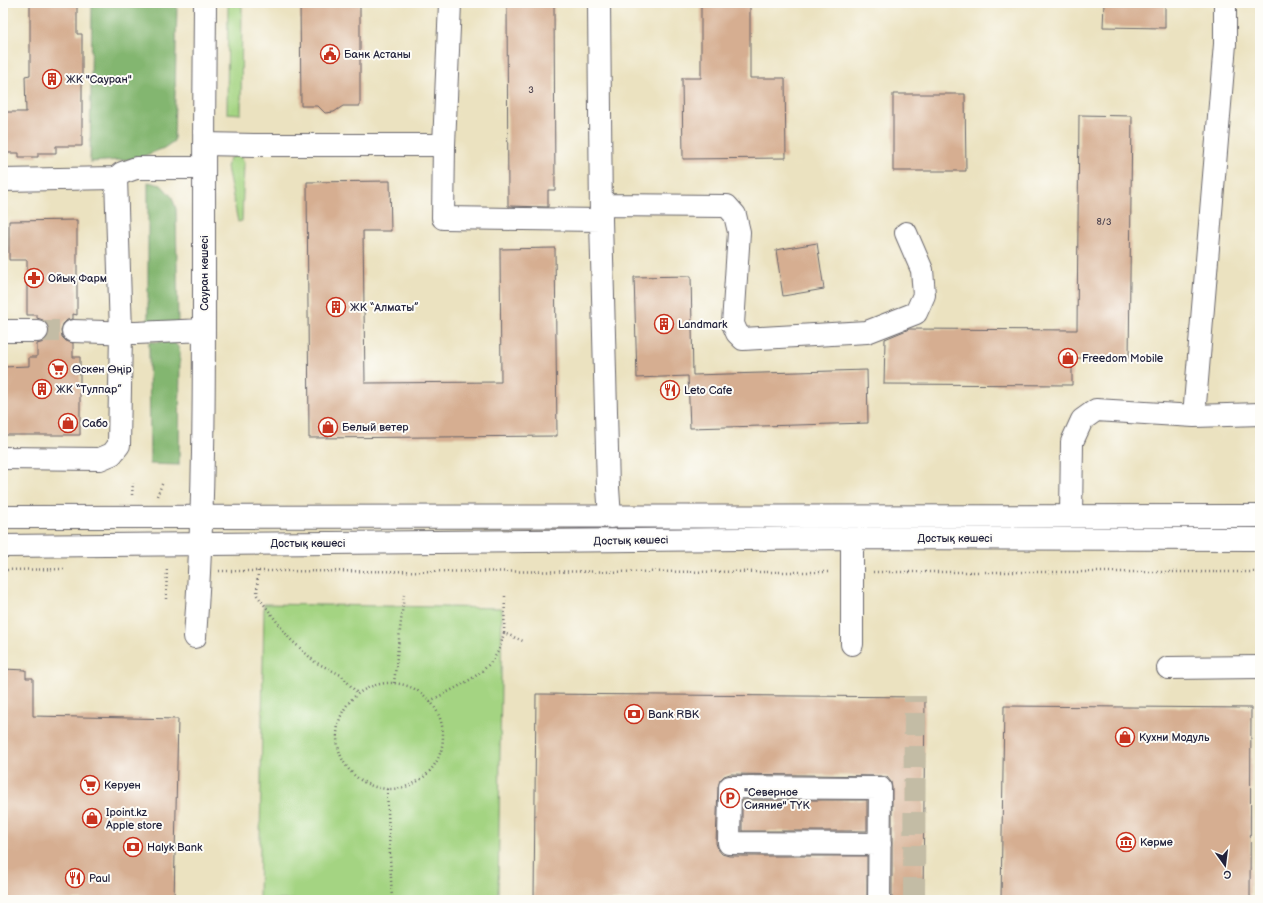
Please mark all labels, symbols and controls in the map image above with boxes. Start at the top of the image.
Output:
public building icon: Банк Астаны [319,43,341,65]
place label: Банк Астаны [344,48,411,61]
building icon: ЖК "Сауран" [41,68,63,90]
place label: ЖК "Сауран" [66,73,132,86]
house number: 3 [528,85,534,96]
house number: 8/3 [1097,217,1112,228]
street label: Сауран көшесі [198,235,211,311]
pharmacy icon: Ойық Фарм [23,267,45,289]
place label: Ойық Фарм [48,272,107,285]
building icon: ЖК “Алматы” [325,296,347,318]
place label: ЖК “Алматы” [350,301,419,314]
building icon: Landmark [653,313,675,335]
place label: Landmark [678,318,728,331]
shop icon: Freedom Mobile [1057,347,1079,369]
place label: Freedom Mobile [1082,352,1164,365]
supermarket icon: Өскен Өңір [47,358,69,380]
place label: Өскен Өңір [72,363,133,376]
building icon: ЖК “Тулпар” [31,378,53,400]
restaurant icon: Leto Cafe [659,379,681,401]
place label: ЖК “Тулпар” [56,383,122,396]
place label: Leto Cafe [684,384,733,397]
shop icon: Сабо [57,412,79,434]
shop icon: Белый ветер [317,416,339,438]
place label: Сабо [82,417,108,430]
place label: Белый ветер [342,421,409,434]
street label: Достық көшесі [918,532,992,545]
street label: Достық көшесі [593,533,669,548]
street label: Достық көшесі [271,537,345,550]
bank icon: Bank RBK [623,703,645,725]
place label: Bank RBK [648,708,700,721]
shop icon: Кухни Модуль [1114,726,1136,748]
place label: Кухни Модуль [1139,731,1210,744]
supermarket icon: Керуен [79,774,101,796]
place label: Керуен [104,779,141,792]
place label: "Северное Cияние" ТҮК [744,786,810,812]
parking icon: "Северное Cияние" ТҮК [719,787,741,809]
place label: Ipoint.kz Apple store [106,806,163,832]
shop icon: Ipoint.kz Apple store [81,807,103,829]
museum icon: Көрме [1115,831,1137,853]
bank icon: Halyk Bank [122,836,144,858]
place label: Көрме [1140,836,1173,849]
place label: Halyk Bank [147,841,203,854]
north arrow [1205,845,1245,885]
restaurant icon: Paul [64,867,86,889]
text: С [1222,867,1233,882]
place label: Paul [89,872,110,885]

